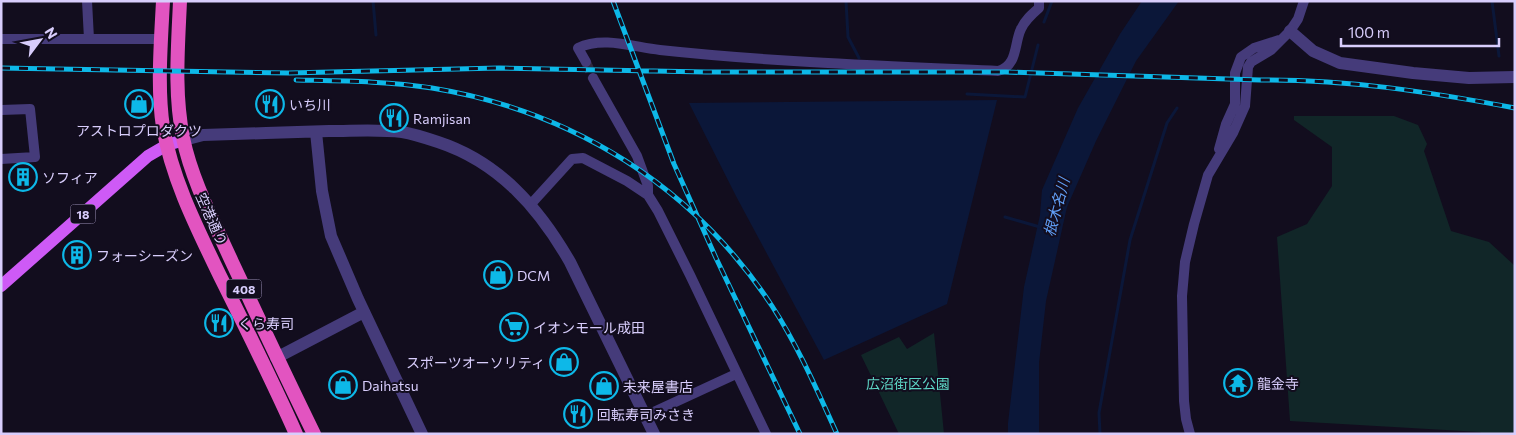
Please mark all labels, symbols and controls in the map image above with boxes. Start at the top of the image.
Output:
north arrow [15,15,65,65]
scale bar [1341,15,1498,47]
text: 100 m [1348,23,1390,41]
text: N [41,24,61,42]
shop icon: アストロプロダクツ [124,89,154,119]
restaurant icon: いち川 [255,89,285,119]
place label: いち川 [289,96,331,113]
restaurant icon: Ramjisan [379,103,409,133]
place label: Ramjisan [413,110,471,127]
place label: アストロプロダクツ [76,122,202,139]
building icon: ソフィア [8,162,38,192]
place label: ソフィア [42,169,98,186]
water label: 根木名川 [1040,174,1073,238]
street label: 空港通り [193,190,231,248]
road number: 18 [70,204,96,223]
building icon: フォーシーズン [62,240,92,270]
place label: フォーシーズン [96,247,193,264]
shop icon: DCM [483,260,513,290]
place label: DCM [517,267,550,284]
road number: 408 [226,280,262,298]
restaurant icon: くら寿司 [204,308,234,338]
supermarket icon: イオンモール成田 [499,312,529,342]
place label: くら寿司 [238,315,294,332]
place label: イオンモール成田 [533,319,645,336]
shop icon: スポーツオーソリティ [549,347,579,377]
place label: スポーツオーソリティ [406,354,545,371]
temple icon: 龍金寺 [1223,368,1253,398]
shop icon: Daihatsu [328,370,358,400]
shop icon: 未来屋書店 [589,371,619,401]
park label: 広沼街区公園 [866,375,950,392]
place label: 龍金寺 [1257,375,1299,392]
place label: Daihatsu [362,377,419,394]
place label: 未来屋書店 [623,378,693,395]
restaurant icon: 回転寿司みさき [563,399,593,429]
place label: 回転寿司みさき [597,406,695,423]

